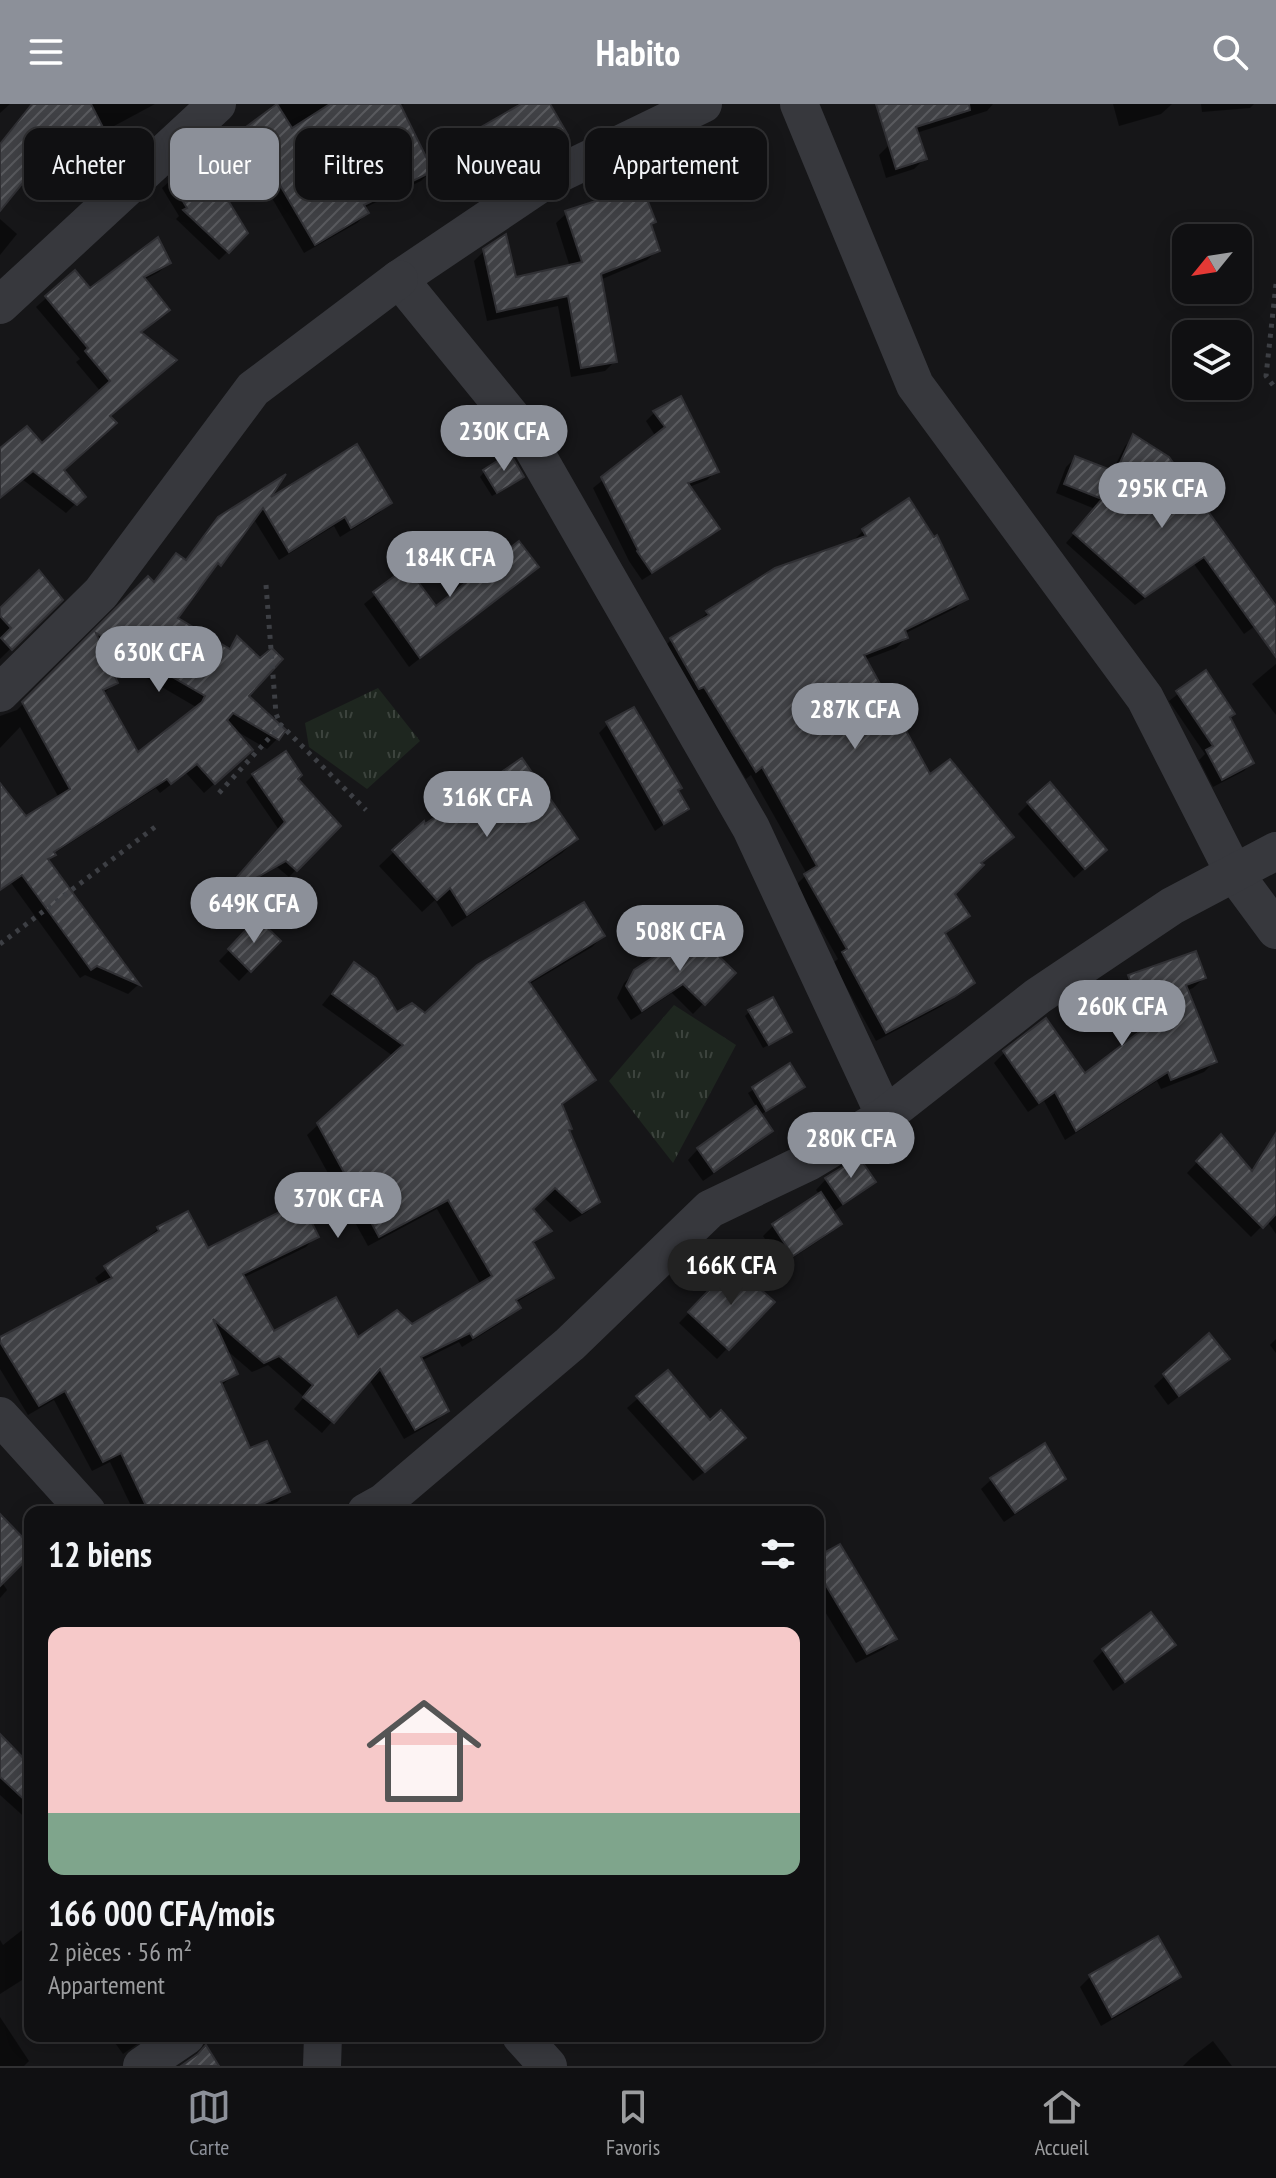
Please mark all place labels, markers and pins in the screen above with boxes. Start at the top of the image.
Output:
pin: 230K CFA [421,405,587,473]
pin: 295K CFA [1079,462,1245,530]
pin: 184K CFA [367,531,533,599]
pin: 630K CFA [76,626,242,694]
pin: 287K CFA [772,683,938,751]
pin: 316K CFA [404,771,570,839]
pin: 649K CFA [171,877,337,945]
pin: 508K CFA [597,905,763,973]
pin: 260K CFA [1039,980,1205,1048]
pin: 280K CFA [768,1112,934,1180]
pin: 370K CFA [255,1172,421,1240]
pin: 166K CFA [648,1239,814,1307]

